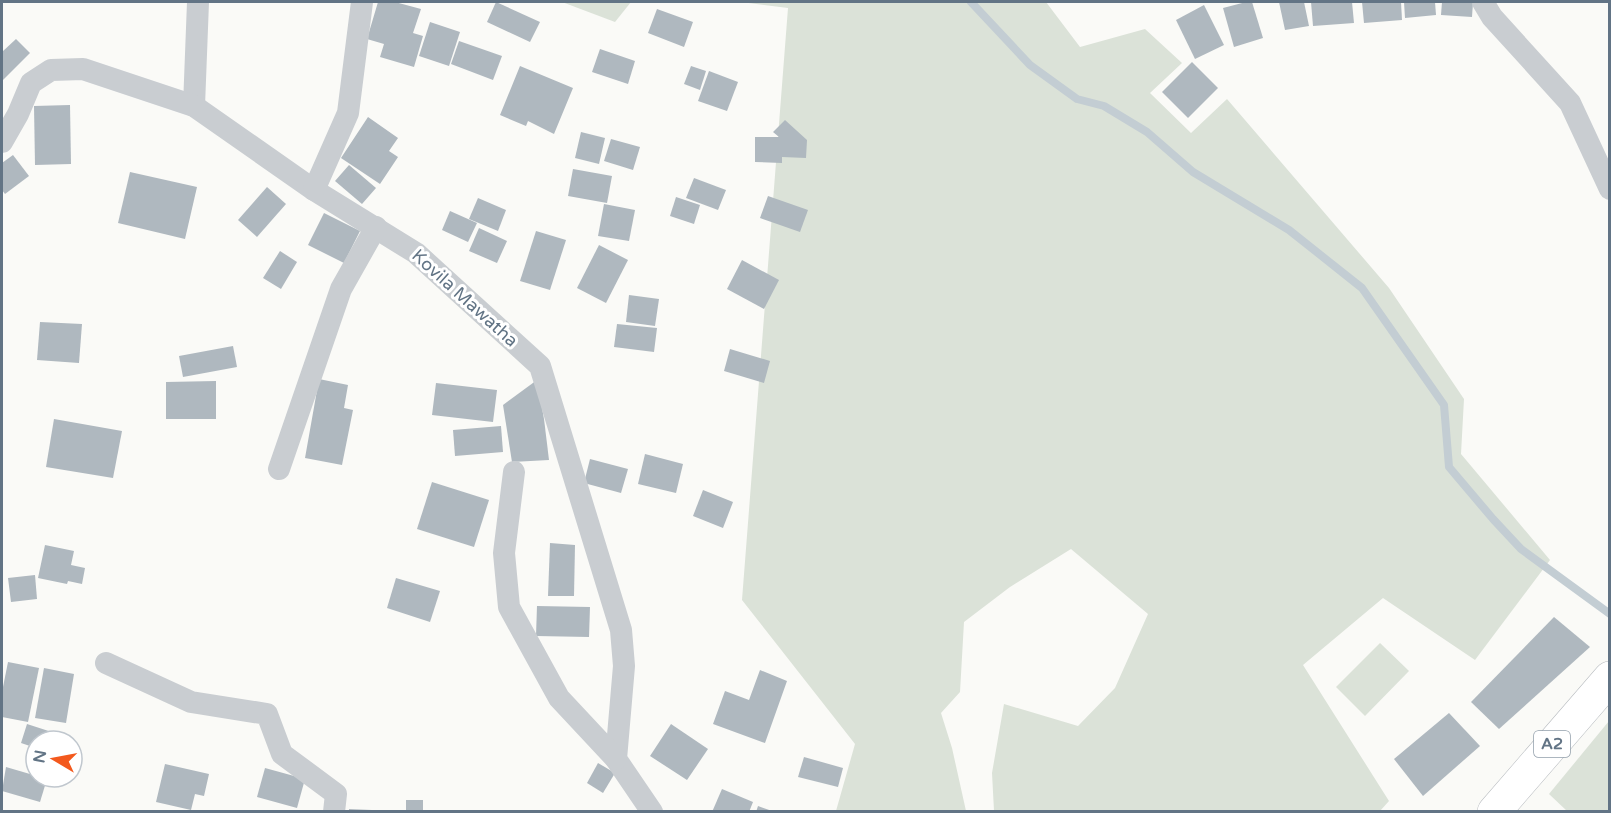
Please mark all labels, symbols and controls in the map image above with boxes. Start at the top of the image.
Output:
street label: Kovila Mawatha [407,244,523,352]
north arrow [24,729,84,789]
road number: A2 [1534,731,1570,757]
text: N [29,749,51,765]

